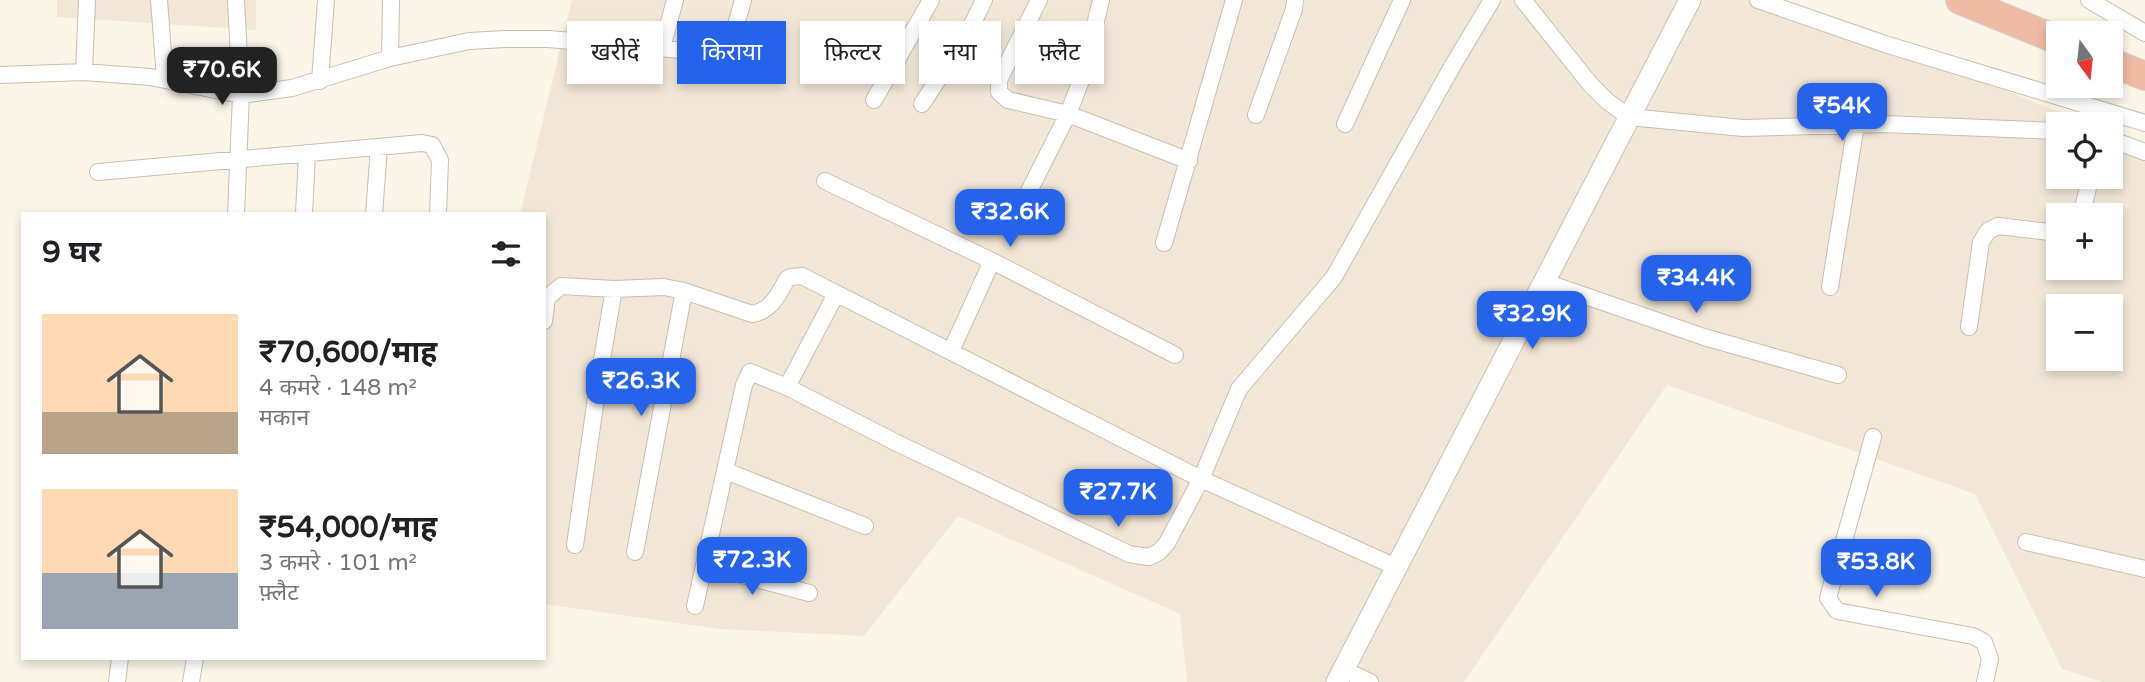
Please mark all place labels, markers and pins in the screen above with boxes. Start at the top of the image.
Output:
pin: ₹70.6K [165,48,279,107]
pin: ₹54K [1801,83,1883,143]
pin: ₹32.6K [953,190,1067,249]
pin: ₹34.4K [1639,256,1753,315]
pin: ₹32.9K [1475,292,1589,351]
pin: ₹26.3K [584,358,698,418]
pin: ₹27.7K [1061,470,1175,529]
pin: ₹72.3K [695,538,809,597]
pin: ₹53.8K [1819,540,1933,599]

